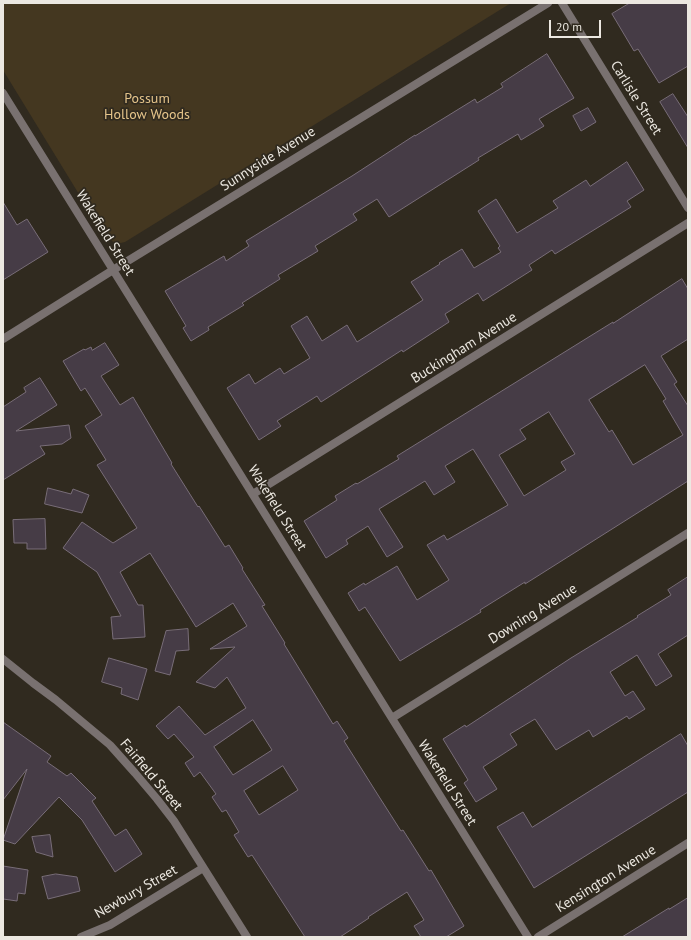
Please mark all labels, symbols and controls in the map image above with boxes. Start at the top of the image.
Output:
scale bar [551,12,603,38]
text: 20 m [556,19,582,34]
street label: Carlisle Street [607,58,665,138]
park label: Possum Hollow Woods [104,91,190,124]
street label: Sunnyside Avenue [218,123,318,195]
street label: Wakefield Street [72,187,138,279]
street label: Buckingham Avenue [408,309,520,387]
street label: Wakefield Street [244,462,310,554]
street label: Downing Avenue [486,580,580,648]
street label: Fairfield Street [116,736,186,814]
street label: Wakefield Street [414,737,480,829]
street label: Kensington Avenue [553,841,659,917]
street label: Newbury Street [92,862,180,922]

